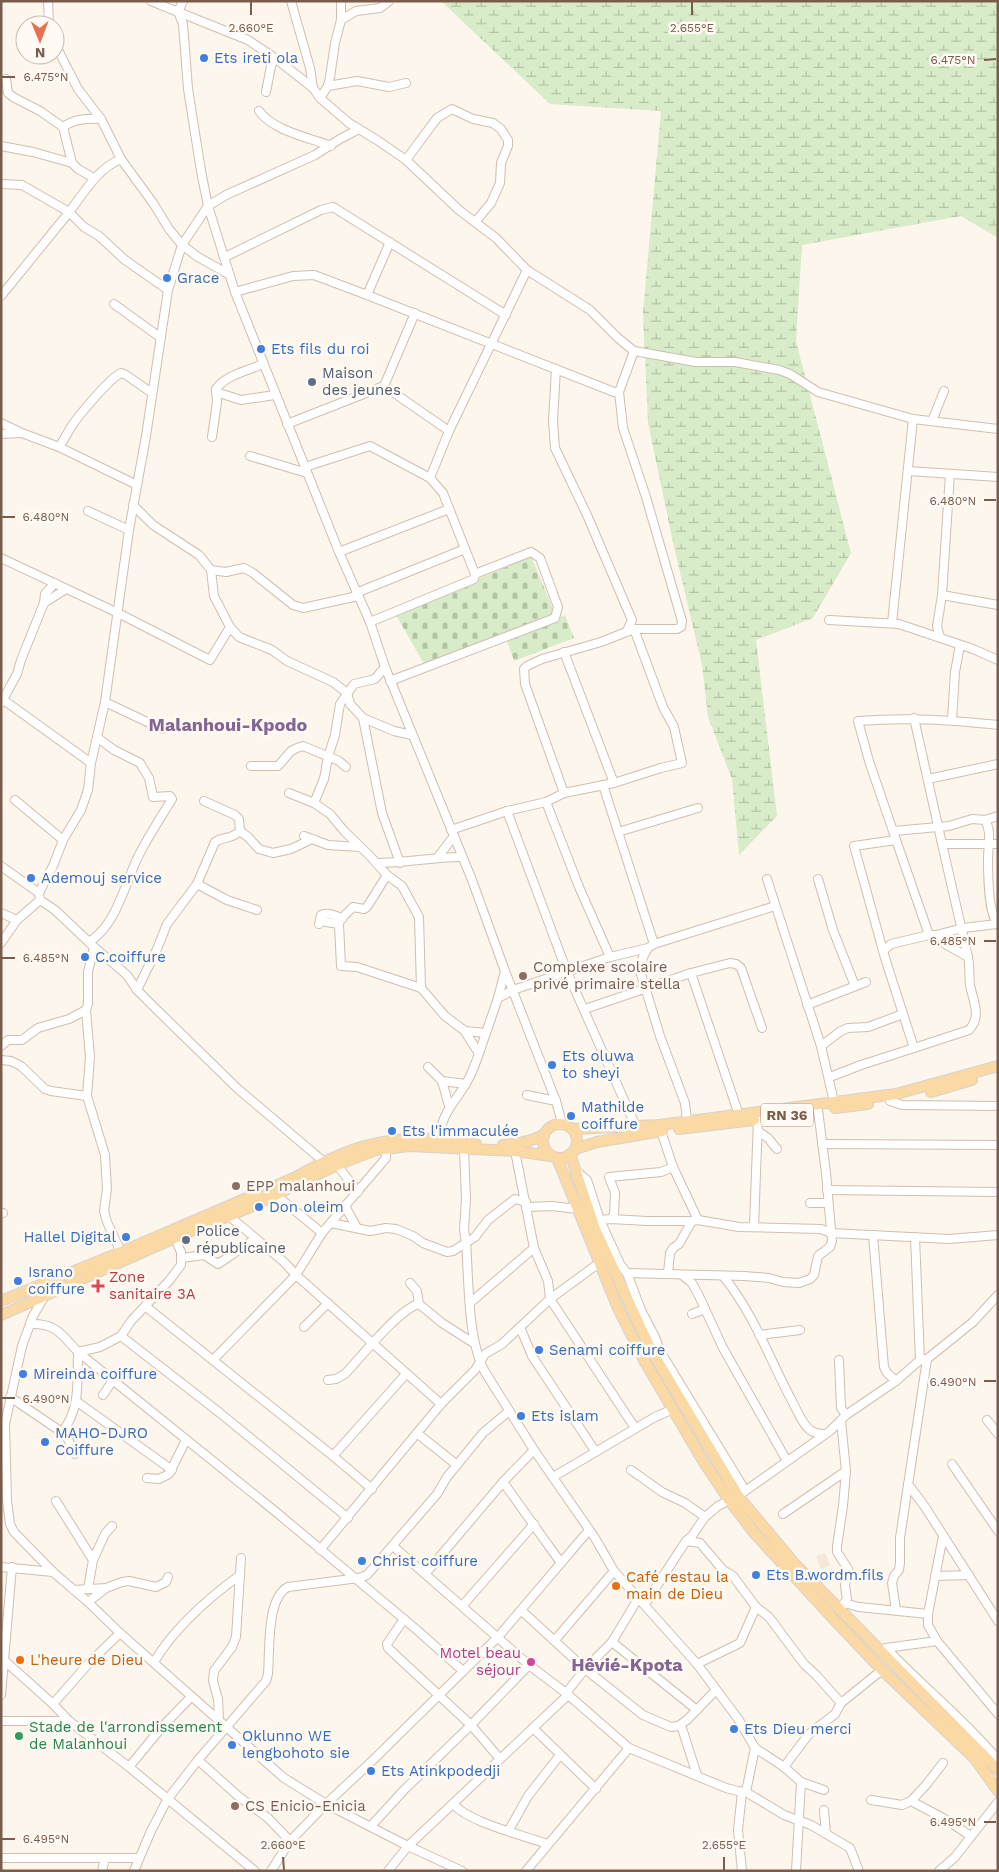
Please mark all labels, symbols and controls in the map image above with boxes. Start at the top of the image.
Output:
north arrow [15,15,65,65]
text: 2.660°E [228,21,274,35]
text: 2.655°E [670,21,715,35]
text: N [35,45,46,61]
place label: Ets ireti ola [214,49,299,67]
marker: Ets ireti ola [198,52,210,64]
text: 6.475°N [930,53,976,67]
text: 6.475°N [23,70,69,84]
place label: Grace [177,269,219,287]
marker: Grace [161,272,173,284]
place label: Ets fils du roi [271,340,369,358]
marker: Ets fils du roi [255,343,267,355]
place label: Maison des jeunes [322,364,401,399]
marker: Maison des jeunes [306,376,318,388]
text: 6.480°N [930,494,976,508]
text: 6.480°N [23,510,69,524]
district label: Malanhoui-Kpodo [149,714,308,735]
place label: Ademouj service [41,869,162,887]
marker: Ademouj service [25,872,37,884]
text: 6.485°N [930,934,976,948]
place label: C.coiffure [95,948,166,966]
text: 6.485°N [23,951,69,965]
marker: C.coiffure [79,951,91,963]
place label: Complexe scolaire privé primaire stella [533,958,681,993]
marker: Complexe scolaire privé primaire stella [517,970,529,982]
place label: Ets oluwa to sheyi [562,1047,635,1082]
marker: Ets oluwa to sheyi [546,1059,558,1071]
place label: Mathilde coiffure [581,1098,644,1133]
road number: RN 36 [761,1104,813,1126]
marker: Mathilde coiffure [565,1110,577,1122]
place label: Ets l'immaculée [402,1122,519,1140]
marker: Ets l'immaculée [386,1125,398,1137]
place label: EPP malanhoui [246,1177,355,1195]
marker: EPP malanhoui [230,1180,242,1192]
place label: Don oleim [269,1198,344,1216]
marker: Don oleim [253,1201,265,1213]
place label: Police républicaine [196,1222,286,1257]
place label: Hallel Digital [24,1228,116,1246]
marker: Hallel Digital [120,1231,132,1243]
marker: Police républicaine [180,1234,192,1246]
place label: Israno coiffure [28,1263,85,1298]
place label: Zone sanitaire 3A [109,1268,196,1303]
marker: Israno coiffure [12,1275,24,1287]
marker: Zone sanitaire 3A [91,1279,105,1293]
place label: Senami coiffure [549,1341,665,1359]
marker: Senami coiffure [533,1344,545,1356]
place label: Mireinda coiffure [33,1365,157,1383]
marker: Mireinda coiffure [17,1368,29,1380]
text: 6.490°N [930,1375,976,1389]
text: 6.490°N [23,1392,69,1406]
place label: Ets islam [531,1407,599,1425]
marker: Ets islam [515,1410,527,1422]
place label: MAHO-DJRO Coiffure [55,1424,148,1459]
marker: MAHO-DJRO Coiffure [39,1436,51,1448]
place label: Christ coiffure [372,1552,478,1570]
marker: Christ coiffure [356,1555,368,1567]
place label: Ets B.wordm.fils [766,1566,884,1584]
place label: Café restau la main de Dieu [626,1568,729,1603]
marker: Ets B.wordm.fils [750,1569,762,1581]
marker: Café restau la main de Dieu [610,1580,622,1592]
place label: Motel beau séjour [440,1644,521,1679]
place label: L'heure de Dieu [30,1651,143,1669]
marker: L'heure de Dieu [14,1654,26,1666]
district label: Hêvié-Kpota [571,1654,683,1675]
marker: Motel beau séjour [525,1656,537,1668]
place label: Stade de l'arrondissement de Malanhoui [29,1718,223,1753]
place label: Ets Dieu merci [744,1720,852,1738]
marker: Ets Dieu merci [728,1723,740,1735]
place label: Oklunno WE lengbohoto sie [242,1727,350,1762]
marker: Stade de l'arrondissement de Malanhoui [13,1730,25,1742]
marker: Oklunno WE lengbohoto sie [226,1739,238,1751]
place label: Ets Atinkpodedji [381,1762,500,1780]
marker: Ets Atinkpodedji [365,1765,377,1777]
place label: CS Enicio-Enicia [245,1797,366,1815]
marker: CS Enicio-Enicia [229,1800,241,1812]
text: 6.495°N [930,1815,976,1829]
text: 6.495°N [23,1832,69,1846]
text: 2.660°E [260,1838,306,1852]
text: 2.655°E [702,1838,747,1852]

